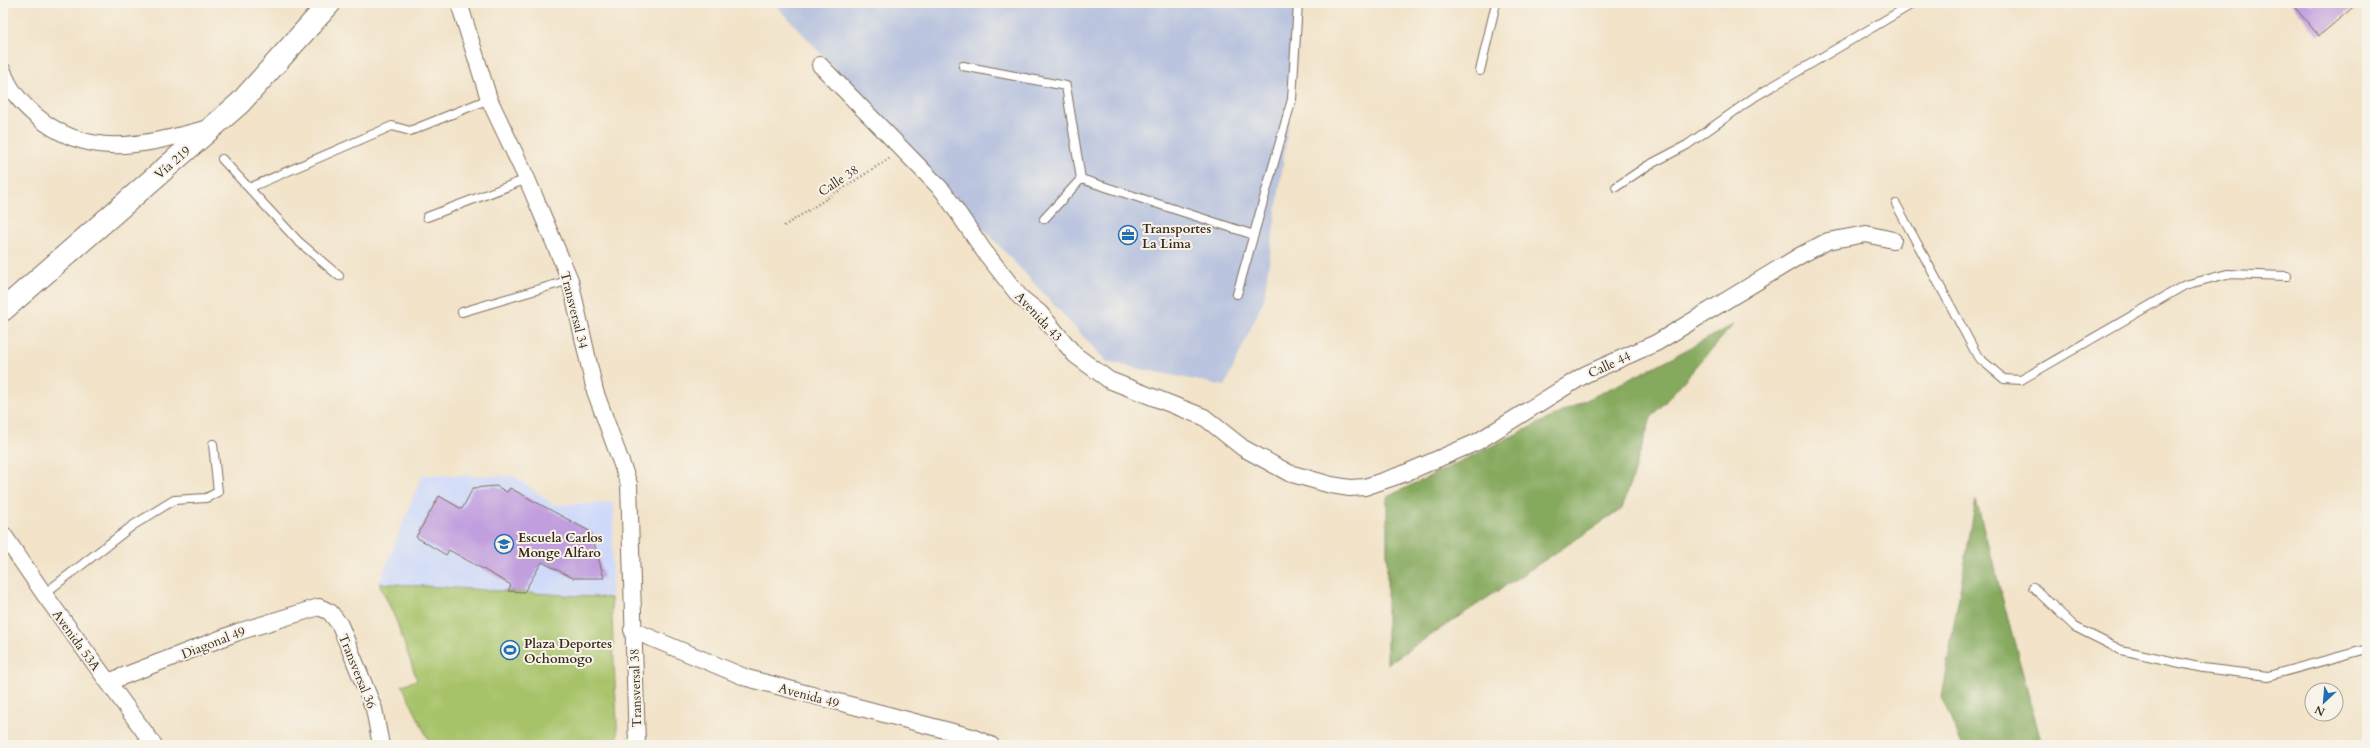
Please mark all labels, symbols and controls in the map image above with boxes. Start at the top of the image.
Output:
street label: Vía 219 [151,142,195,183]
street label: Calle 38 [815,161,862,201]
place label: Transportes La Lima [1142,220,1211,253]
office icon: Transportes La Lima [1117,224,1139,246]
street label: Transversal 34 [556,270,592,351]
street label: Avenida 43 [1011,288,1066,346]
street label: Calle 44 [1585,347,1634,383]
place label: Escuela Carlos Monge Alfaro [518,529,603,562]
school or university icon: Escuela Carlos Monge Alfaro [493,533,515,555]
street label: Avenida 53A [48,606,105,675]
street label: Diagonal 49 [179,622,248,663]
street label: Transversal 36 [334,631,380,712]
place label: Plaza Deportes Ochomogo [524,635,612,668]
sports icon: Plaza Deportes Ochomogo [499,639,521,661]
street label: Transversal 38 [626,648,646,728]
street label: Avenida 49 [776,679,841,713]
north arrow [2304,682,2344,722]
text: N [2312,702,2327,719]

